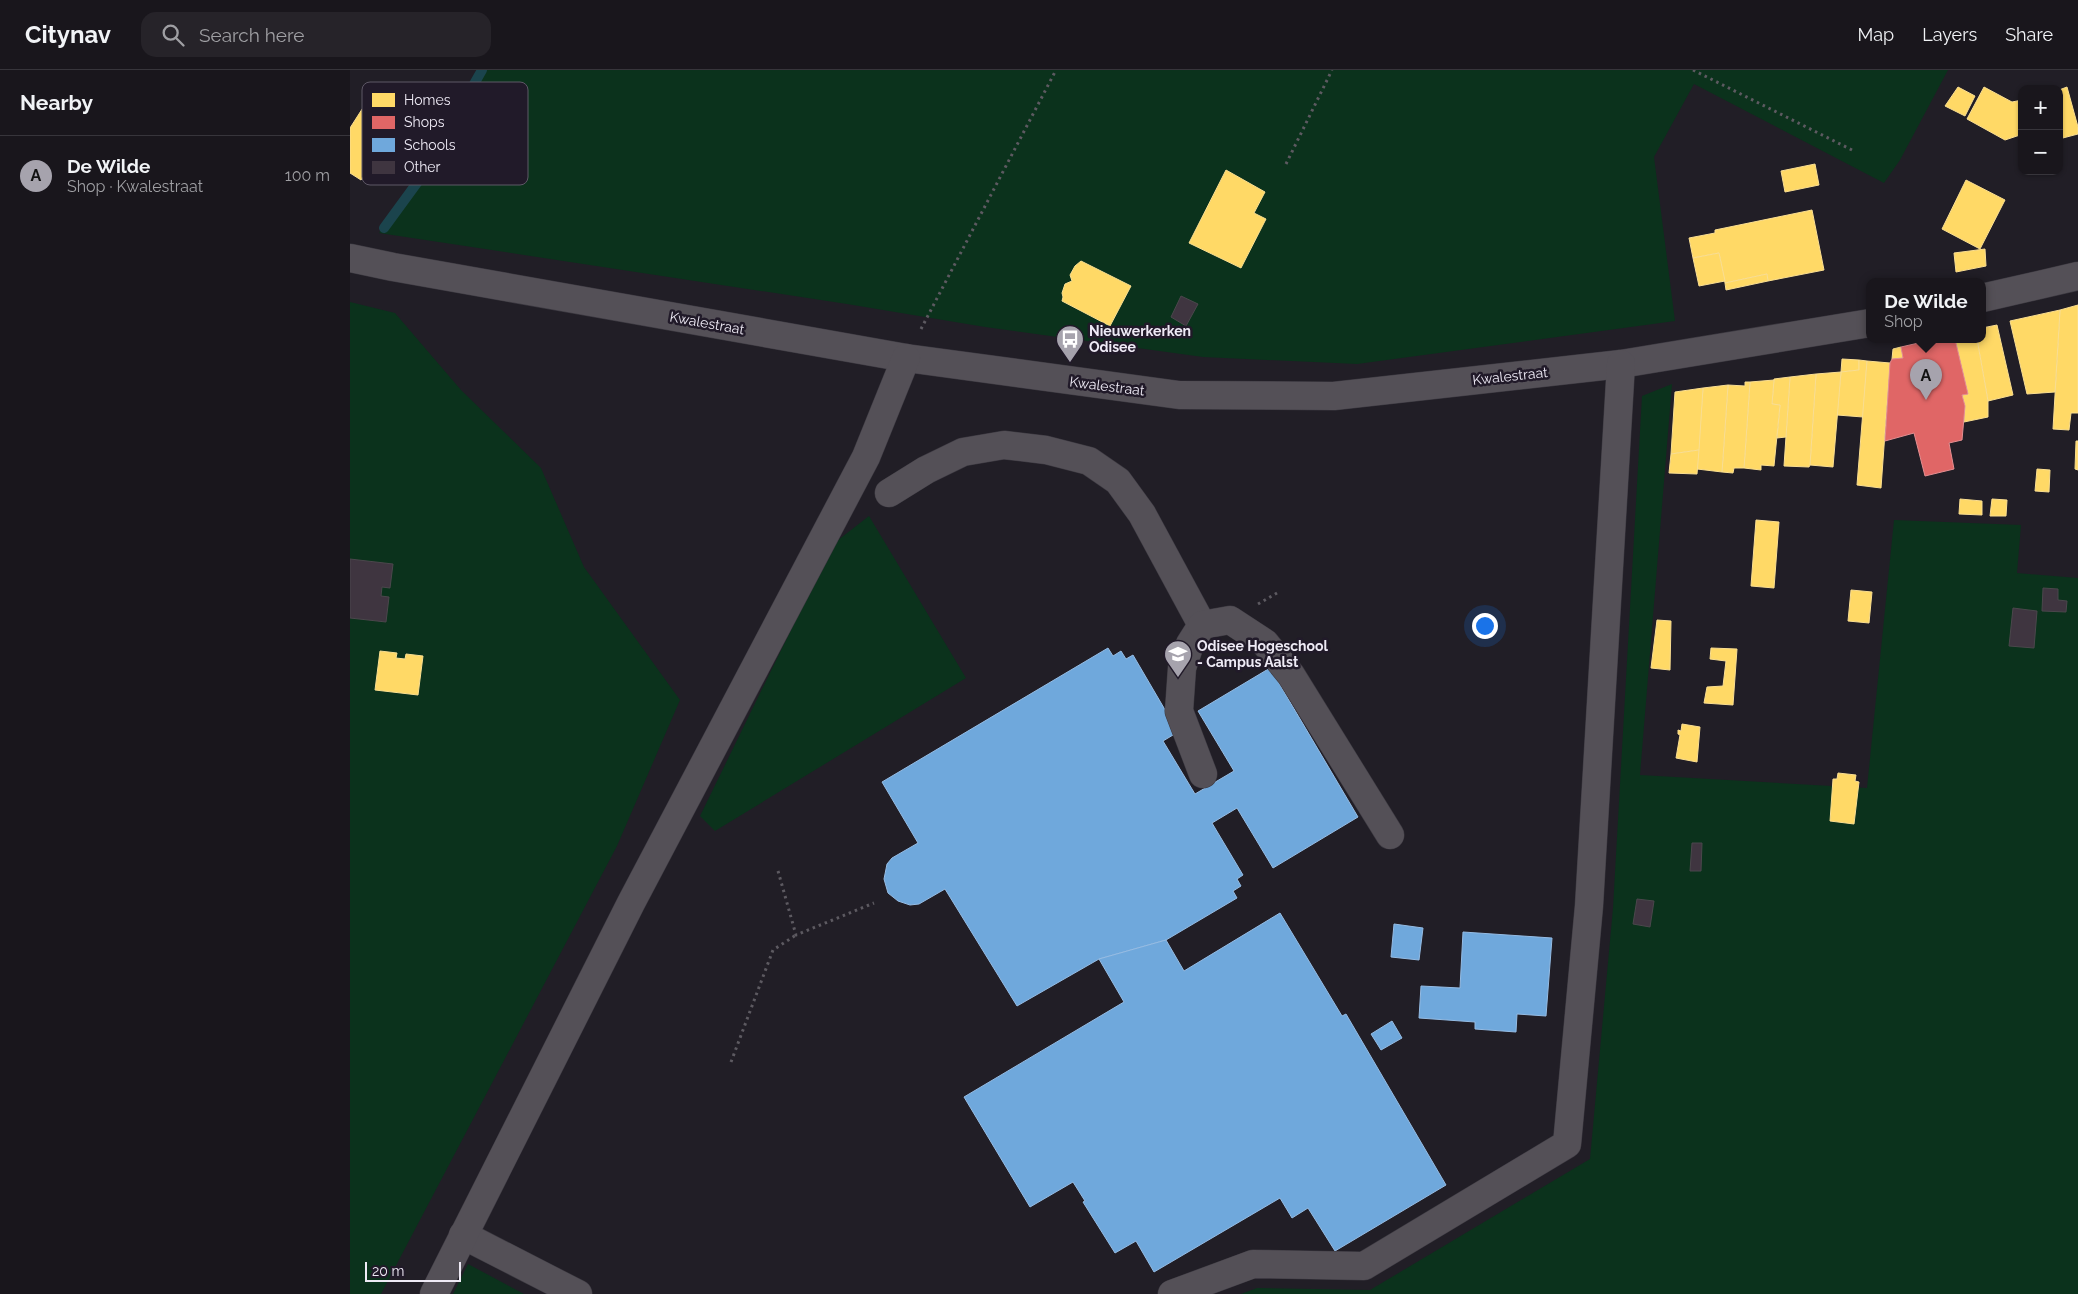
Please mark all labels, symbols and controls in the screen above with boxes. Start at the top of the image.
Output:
search box [141,12,491,57]
text: Citynav [25,20,111,49]
icon: search [159,21,187,49]
text: Search here [199,24,304,46]
text: Map [1858,24,1894,45]
text: Layers [1922,24,1977,45]
text: Share [2005,24,2053,45]
legend [362,82,528,185]
map controls [2018,85,2063,175]
button: + [2018,85,2063,130]
text: Nearby [20,90,93,115]
text: Homes [404,92,451,108]
text: Shops [404,114,445,130]
button: − [2018,130,2063,175]
text: Schools [404,137,456,153]
text: De Wilde [67,155,150,177]
text: Other [404,159,441,175]
text: A [31,166,41,185]
text: 100 m [285,166,330,185]
text: Shop · Kwalestraat [67,177,203,196]
popup [1866,278,1986,343]
text: De Wilde [1884,290,1968,312]
street label: Kwalestraat [668,309,746,337]
text: Shop [1884,312,1923,331]
place label: Nieuwerkerken Odisee [1089,323,1191,355]
bus stop icon: Nieuwerkerken Odisee [1055,324,1085,363]
pin: A [1910,359,1942,400]
street label: Kwalestraat [1472,364,1549,388]
street label: Kwalestraat [1069,373,1146,399]
your location [1472,613,1498,639]
place label: Odisee Hogeschool - Campus Aalst [1197,638,1329,670]
school or university icon: Odisee Hogeschool - Campus Aalst [1163,639,1193,678]
scale bar [365,1259,461,1282]
text: 20 m [372,1263,404,1279]

